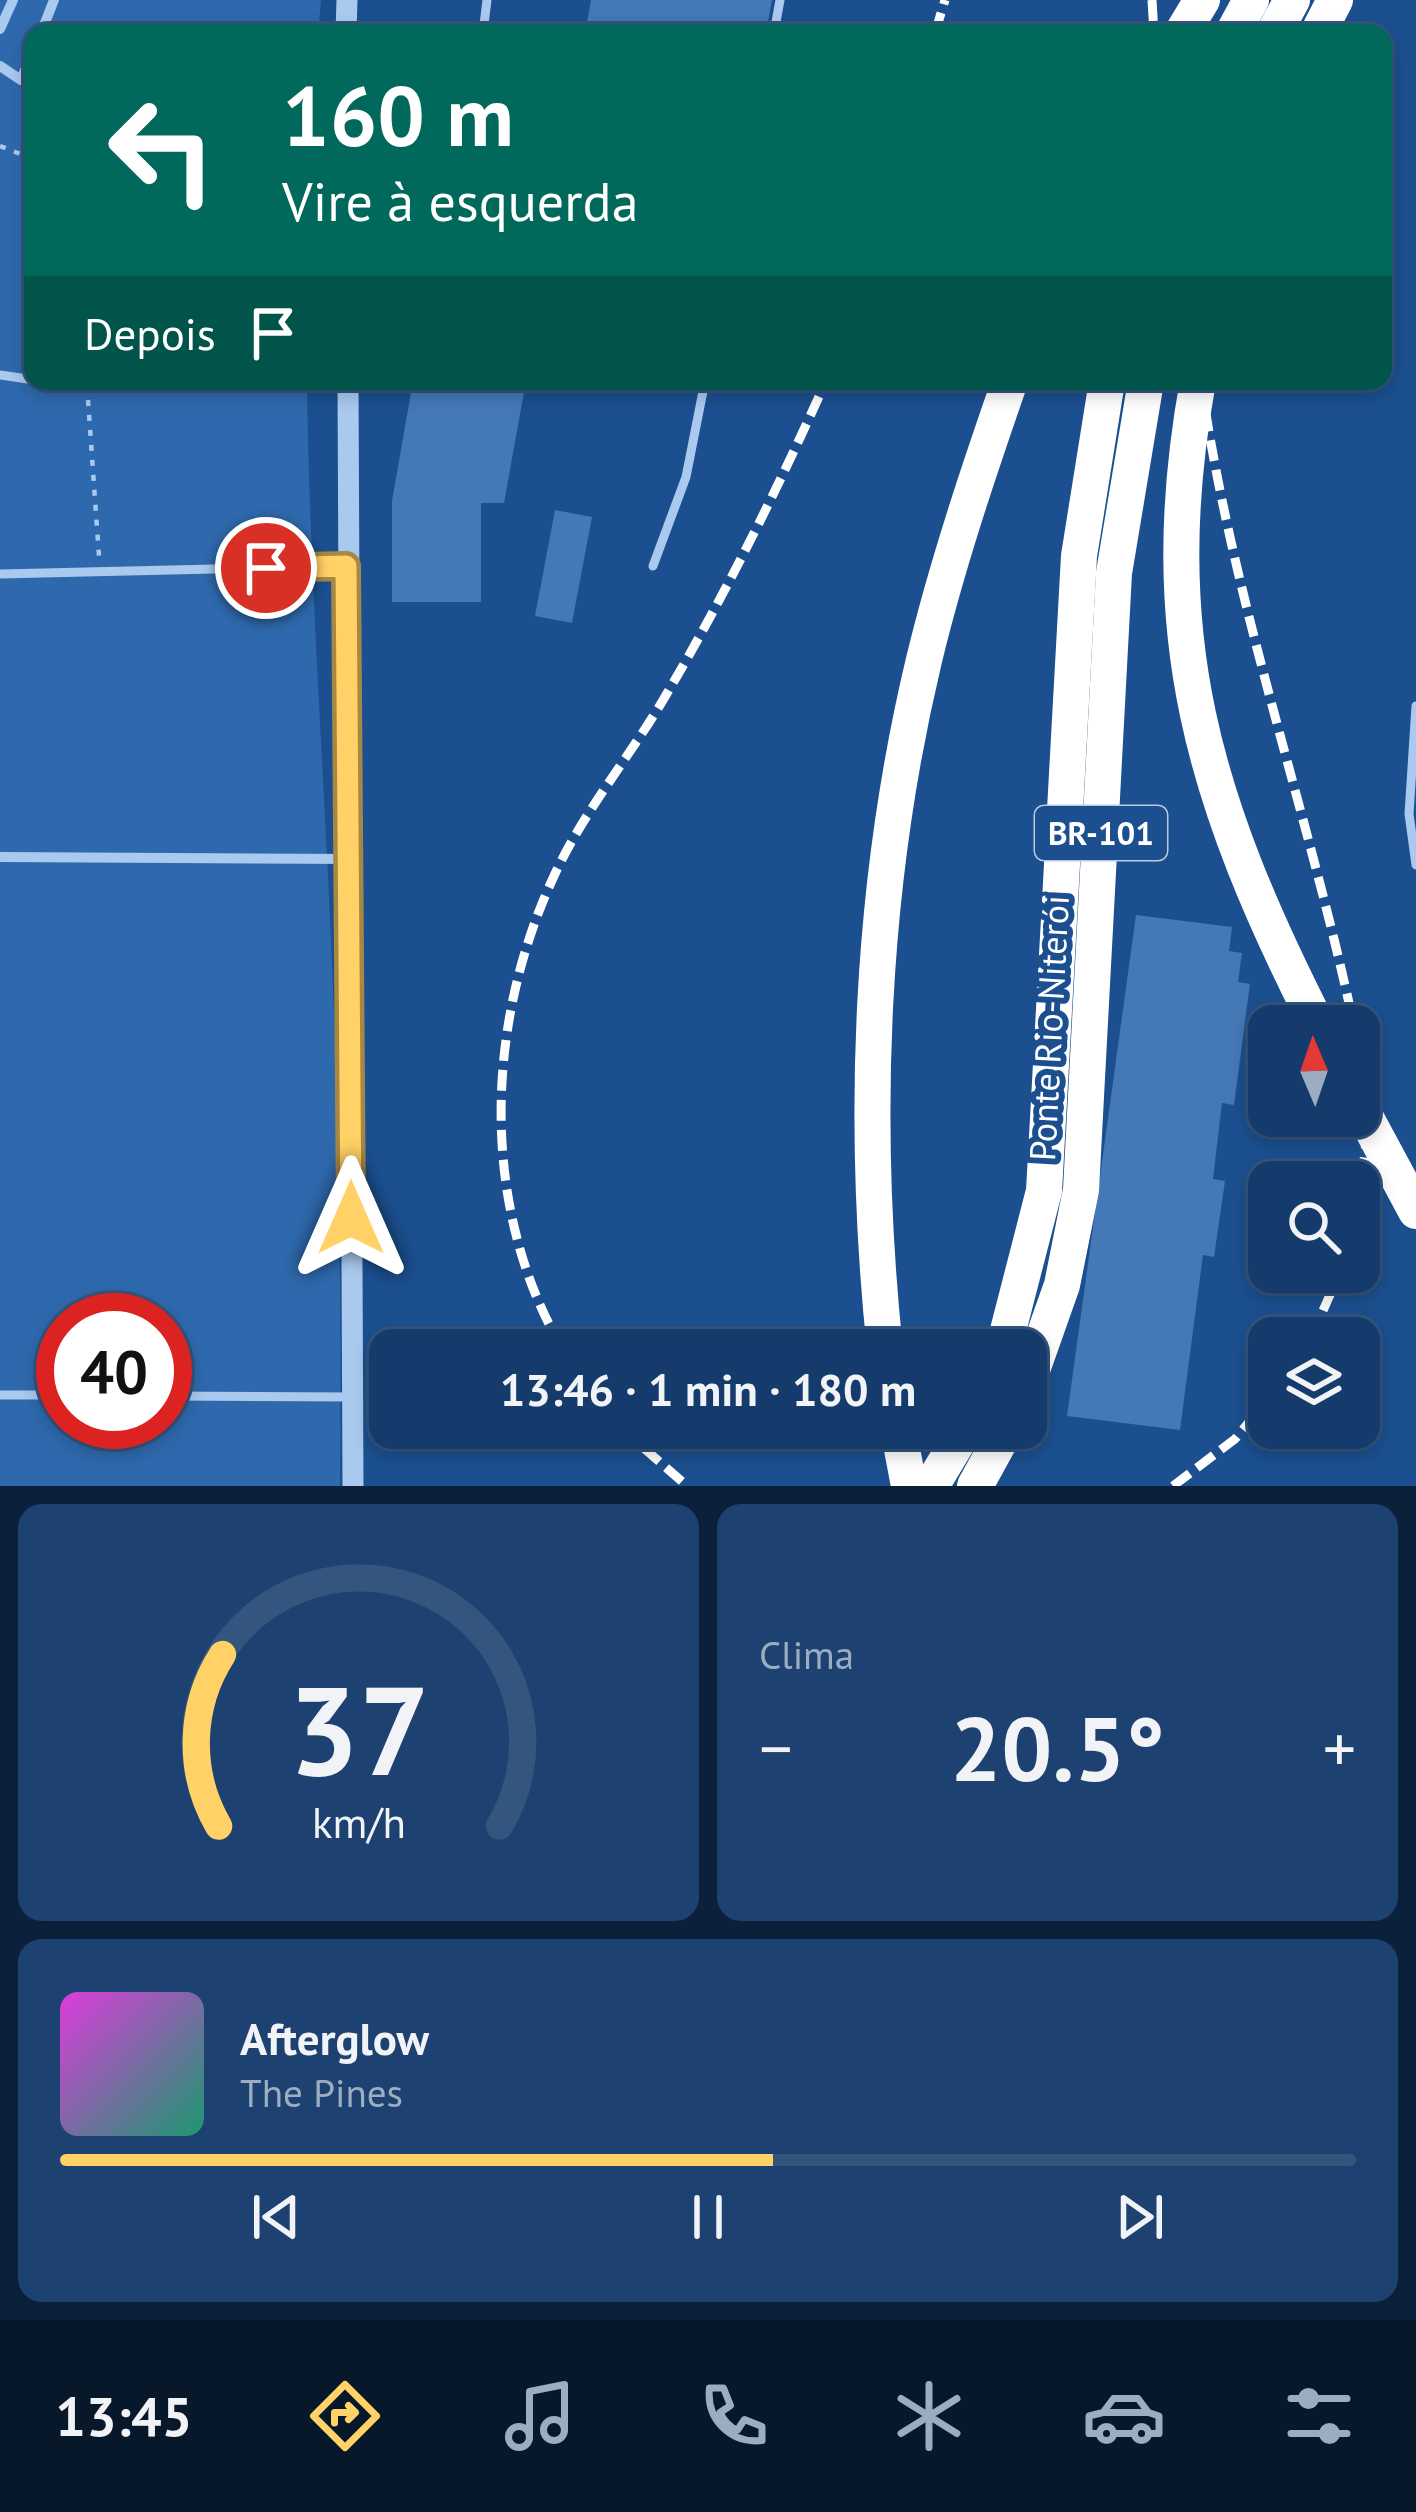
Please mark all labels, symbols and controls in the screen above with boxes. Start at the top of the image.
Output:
text: 160 m [282,60,514,169]
icon: left [84,72,240,228]
text: Vire à esquerda [282,166,638,236]
icon: arrive [240,300,306,366]
text: Depois [84,304,216,362]
pin [215,517,317,619]
icon: arrive [233,535,299,601]
road number: BR-101 [1035,806,1167,860]
street label: Ponte Rio-Niterói [1018,894,1079,1162]
north arrow [1248,1005,1380,1137]
map controls [1248,1005,1380,1449]
position arrow [288,1155,414,1281]
button: search [1248,1161,1380,1293]
speed limit sign: 40 [36,1293,192,1449]
button: layers [1248,1317,1380,1449]
text: 13:46 · 1 min · 180 m [500,1360,916,1418]
text: Clima [759,1629,854,1680]
text: 37 [288,1648,429,1809]
text: 20.5° [950,1689,1165,1806]
text: − [759,1705,792,1790]
text: + [1323,1705,1356,1790]
text: km/h [311,1793,406,1849]
text: Afterglow [240,2009,429,2067]
text: The Pines [240,2067,403,2118]
icon: previous [243,2184,309,2250]
icon: pause [675,2184,741,2250]
icon: next [1107,2184,1173,2250]
icon: directions [303,2374,387,2458]
icon: music [498,2374,582,2458]
icon: phone [692,2374,776,2458]
icon: climate [887,2374,971,2458]
icon: car [1082,2374,1166,2458]
icon: filters [1277,2374,1361,2458]
text: 13:45 [55,2381,192,2451]

